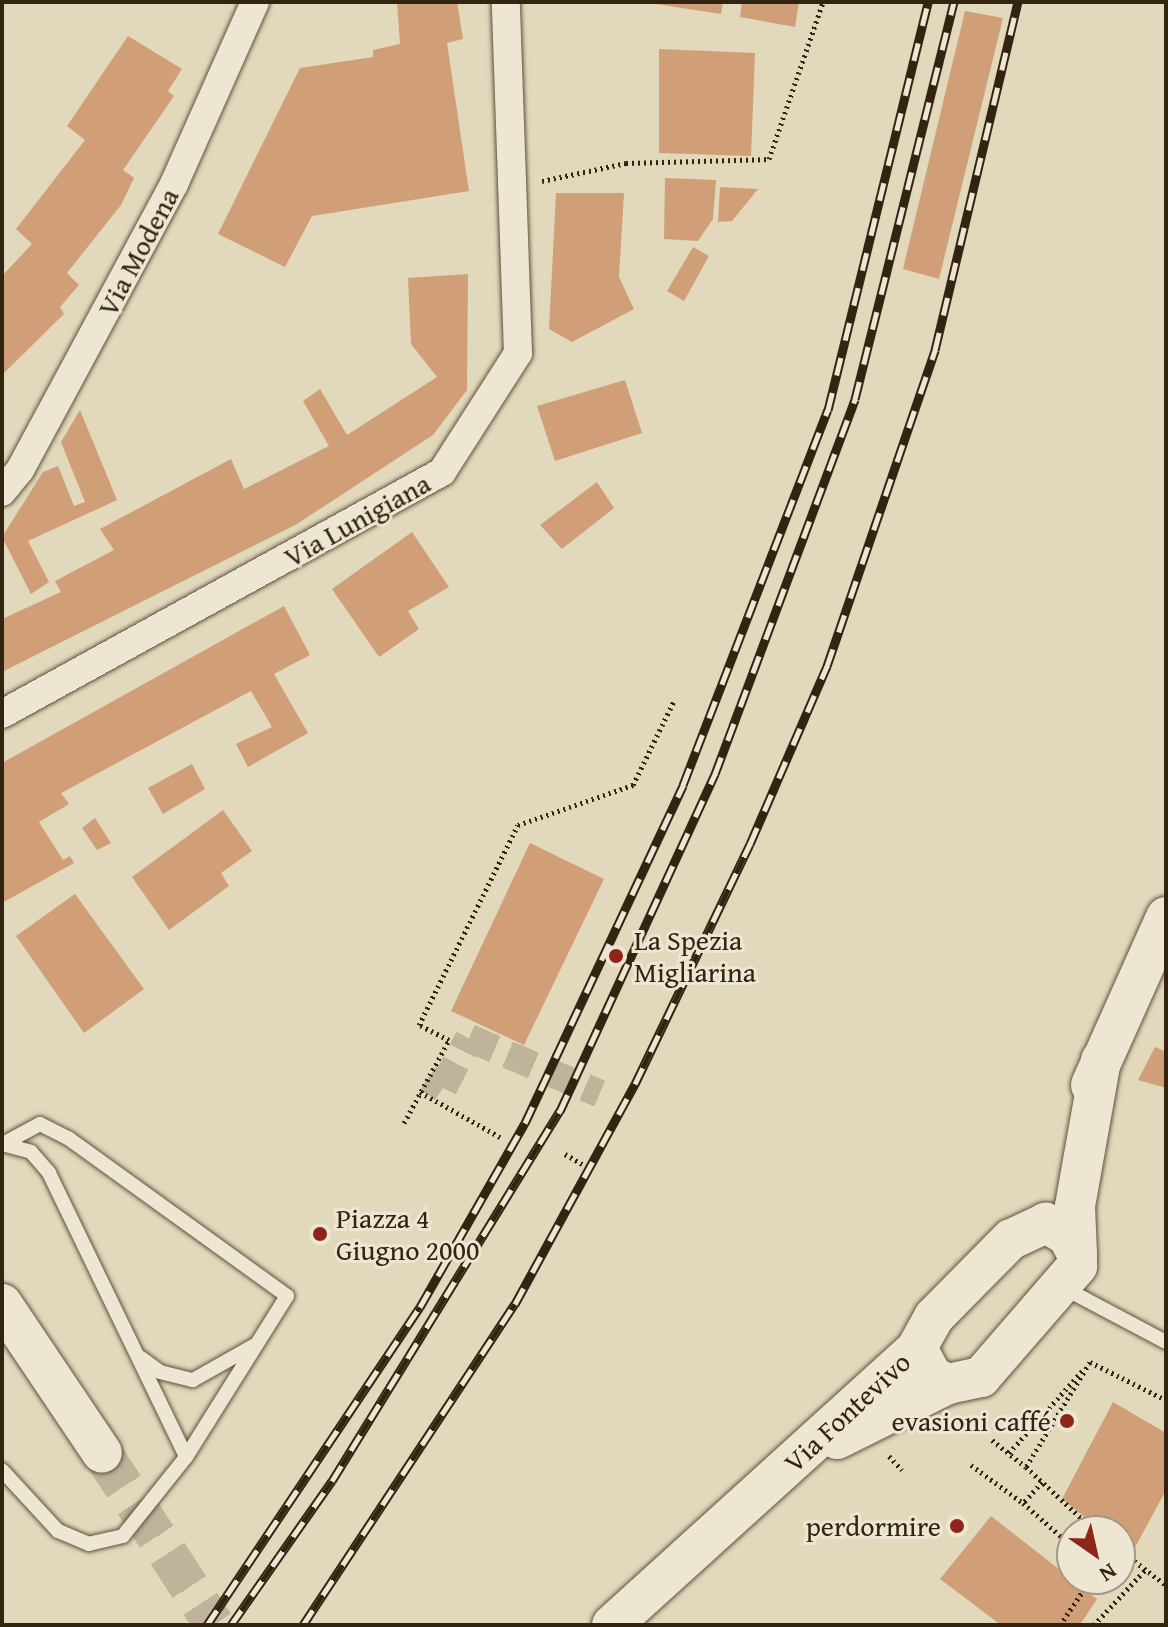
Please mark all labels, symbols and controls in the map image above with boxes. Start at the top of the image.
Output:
street label: Via Modena [90,182,186,322]
street label: Via Lunigiana [278,466,436,574]
place label: La Spezia Migliarina [634,923,756,989]
marker: La Spezia Migliarina [605,945,627,967]
place label: Piazza 4 Giugno 2000 [336,1201,480,1267]
marker: Piazza 4 Giugno 2000 [311,1225,329,1243]
street label: Via Fontevivo [777,1345,917,1479]
place label: evasioni caffé [891,1404,1051,1438]
marker: evasioni caffé [1058,1412,1076,1430]
place label: perdormire [806,1509,941,1543]
north arrow [1056,1515,1136,1595]
marker: perdormire [948,1517,966,1535]
text: N [1093,1556,1123,1591]

